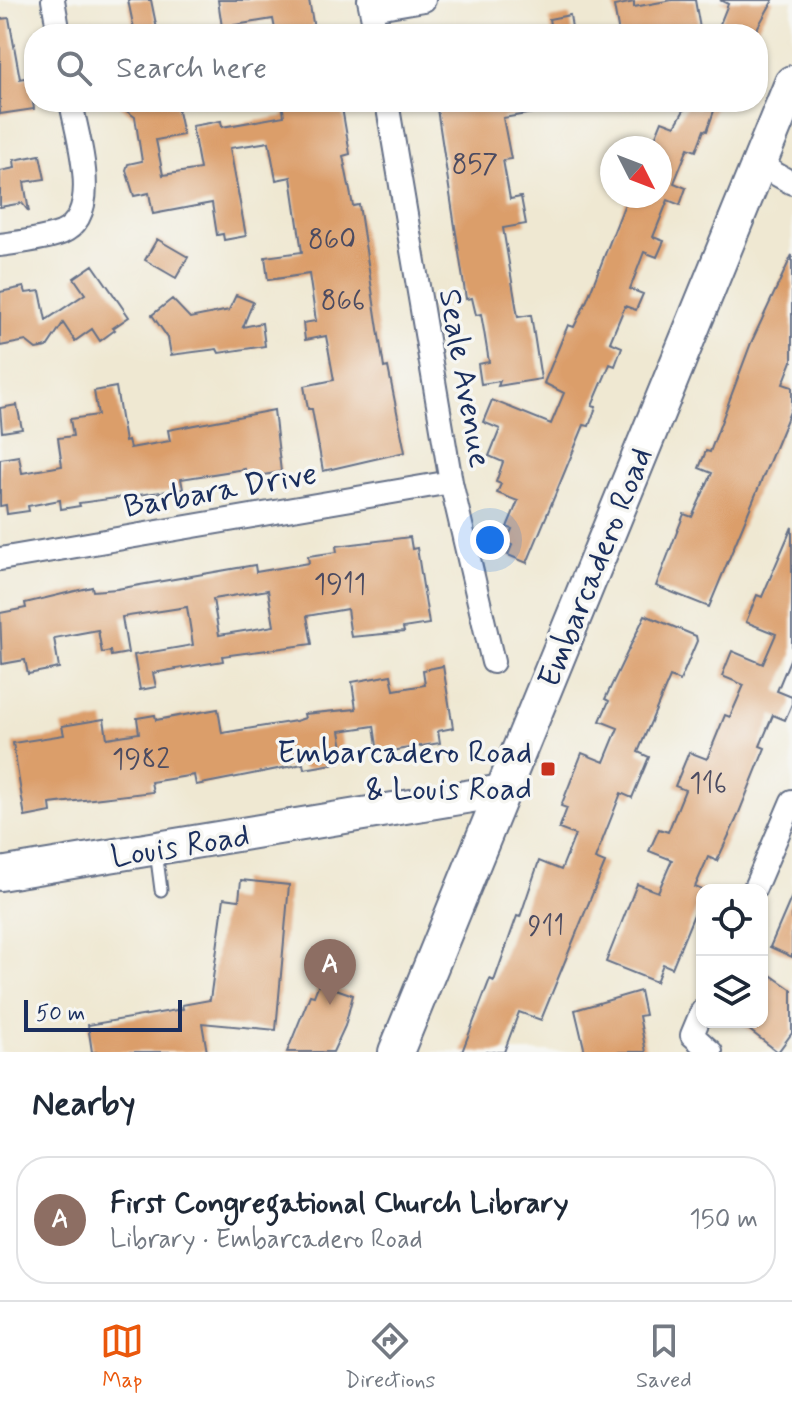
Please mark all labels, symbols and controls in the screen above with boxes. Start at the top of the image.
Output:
search box [24,24,768,112]
icon: search [52,46,96,90]
text: Search here [116,49,267,88]
north arrow [600,136,672,208]
house number: 857 [452,147,498,184]
house number: 860 [308,222,356,259]
house number: 866 [321,283,365,320]
street label: Seale Avenue [428,286,500,471]
street label: Embarcadero Road [529,442,663,694]
street label: Barbara Drive [120,453,320,529]
your location [470,520,510,560]
house number: 1911 [314,567,366,604]
place label: Embarcadero Road & Louis Road [277,732,532,811]
house number: 1982 [112,742,170,779]
marker: Embarcadero Road & Louis Road [539,760,557,778]
house number: 116 [689,766,727,803]
street label: Louis Road [108,815,253,879]
map controls [696,884,768,1028]
button: locate [696,884,768,956]
house number: 911 [528,909,564,946]
pin: A [304,939,356,1005]
button: layers [696,956,768,1028]
scale bar [24,996,182,1032]
text: 50 m [36,1000,85,1028]
text: Nearby [32,1082,136,1127]
text: First Congregational Church Library [110,1184,569,1223]
text: A [51,1203,69,1237]
text: 150 m [689,1203,758,1237]
text: Library · Embarcadero Road [110,1223,423,1257]
tab: Map [100,1319,144,1395]
tab: Directions [345,1319,435,1395]
tab: Saved [636,1319,692,1395]

